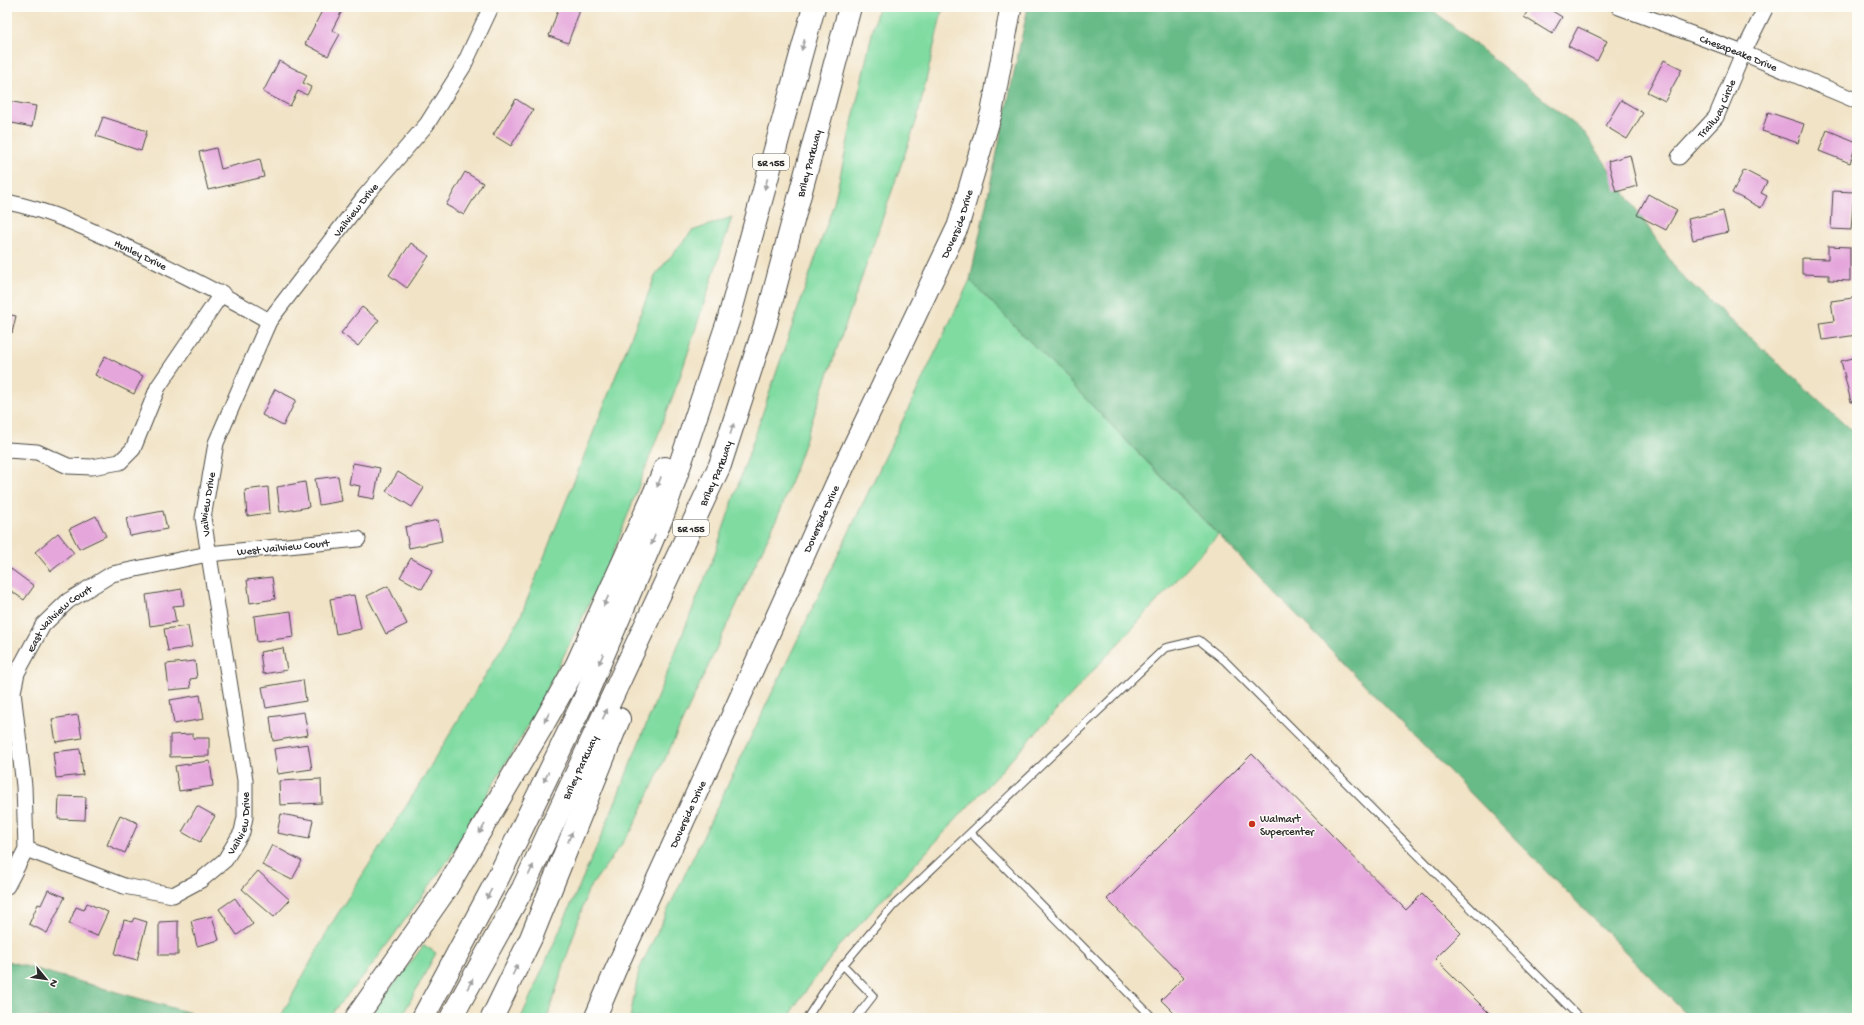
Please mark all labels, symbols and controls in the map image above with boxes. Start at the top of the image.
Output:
street label: Chesapeake Drive [1698,33,1779,75]
one-way arrow [800,38,806,51]
street label: Trailway Circle [1695,78,1739,142]
street label: Briley Parkway [795,128,825,199]
road number: SR 155 [753,154,789,170]
one-way arrow [762,177,768,190]
street label: Vailview Drive [331,181,382,241]
street label: Doverside Drive [939,188,977,262]
street label: Hunley Drive [112,238,169,274]
one-way arrow [729,423,735,435]
street label: Briley Parkway [697,439,736,509]
street label: Vailview Drive [199,471,219,538]
one-way arrow [655,477,661,489]
street label: Doverside Drive [802,484,843,556]
road number: SR 155 [673,520,709,536]
one-way arrow [649,534,655,546]
street label: West Vailview Court [237,538,331,559]
street label: East Vailview Court [25,583,96,655]
one-way arrow [603,595,609,607]
one-way arrow [598,654,604,665]
one-way arrow [602,708,608,720]
one-way arrow [544,711,551,723]
street label: Briley Parkway [561,734,601,803]
one-way arrow [543,771,549,783]
street label: Doverside Drive [668,779,710,851]
street label: Vailview Drive [225,792,253,858]
place label: Walmart Supercenter [1260,814,1315,839]
marker: Walmart Supercenter [1247,819,1257,829]
one-way arrow [478,824,486,834]
one-way arrow [568,831,574,843]
one-way arrow [528,864,534,875]
one-way arrow [486,888,493,900]
north arrow [26,959,66,999]
one-way arrow [512,965,518,976]
text: N [46,977,60,989]
one-way arrow [466,978,473,990]

